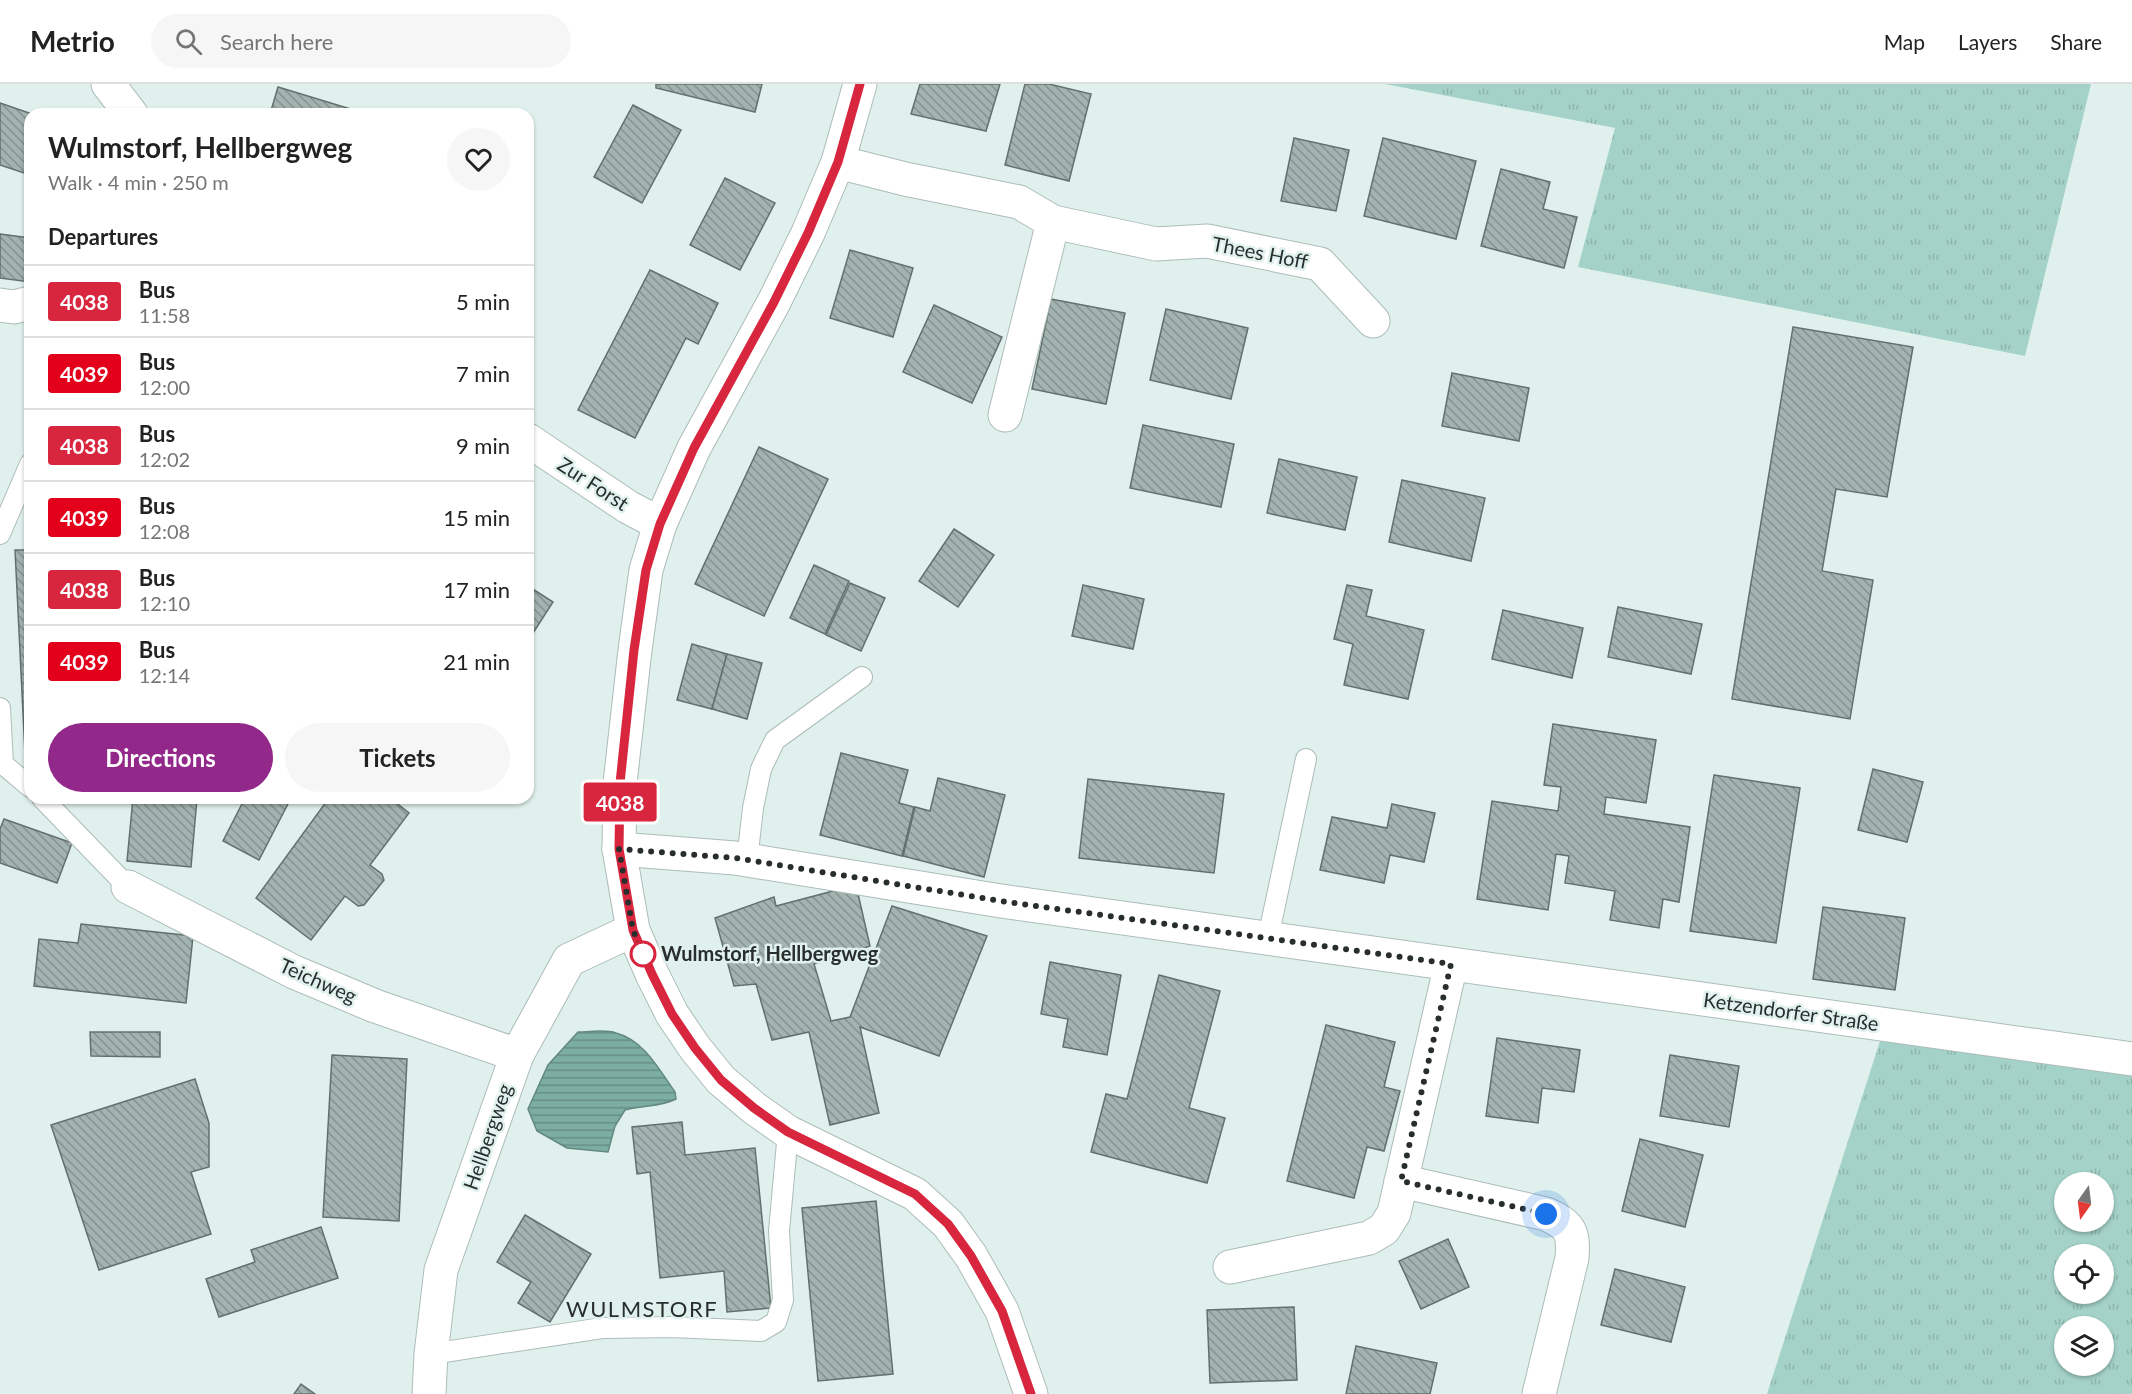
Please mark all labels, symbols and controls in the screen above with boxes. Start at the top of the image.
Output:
search box [151,14,571,68]
text: Metrio [30,24,115,58]
icon: search [172,25,205,58]
text: Search here [220,28,333,55]
text: Map [1884,29,1925,54]
text: Layers [1958,29,2017,54]
text: Share [2050,29,2102,54]
button: heart [447,128,510,191]
text: Wulmstorf, Hellbergweg [48,130,352,164]
text: Walk · 4 min · 250 m [48,170,229,194]
text: Departures [48,223,158,250]
street label: Thees Hoff [1210,231,1311,273]
text: Bus [139,276,175,303]
text: 5 min [456,288,510,315]
text: 4038 [60,289,109,314]
text: 11:58 [139,303,190,327]
text: Bus [139,348,175,375]
text: 7 min [456,360,510,387]
text: 4039 [60,361,109,386]
text: 12:00 [139,375,190,399]
text: Bus [139,420,175,447]
text: 9 min [456,432,510,459]
text: 4038 [60,433,109,458]
text: 12:02 [139,447,190,471]
street label: Zur Forst [554,451,633,515]
text: Bus [139,492,175,519]
text: 15 min [443,504,510,531]
text: 4039 [60,505,109,530]
text: 12:08 [139,519,190,543]
text: Bus [139,564,175,591]
text: 17 min [443,576,510,603]
text: 4038 [60,577,109,602]
text: 12:10 [139,591,190,615]
text: Bus [139,636,175,663]
text: 21 min [443,648,510,675]
text: 4039 [60,649,109,674]
text: 12:14 [139,663,190,687]
button: Directions [48,723,273,792]
button: Tickets [285,723,510,792]
line badge: 4038 [578,782,662,822]
text: 4038 [596,790,644,815]
marker: Wulmstorf, Hellbergweg [630,941,656,967]
place label: Wulmstorf, Hellbergweg [661,941,879,965]
street label: Teichweg [276,952,361,1008]
street label: Ketzendorfer Straße [1702,987,1880,1035]
street label: Hellbergweg [458,1080,516,1193]
north arrow [2054,1172,2114,1232]
map controls [2054,1172,2114,1376]
your location [1531,1199,1561,1229]
button: locate [2054,1244,2114,1304]
district label: WULMSTORF [566,1295,718,1322]
button: layers [2054,1316,2114,1376]

